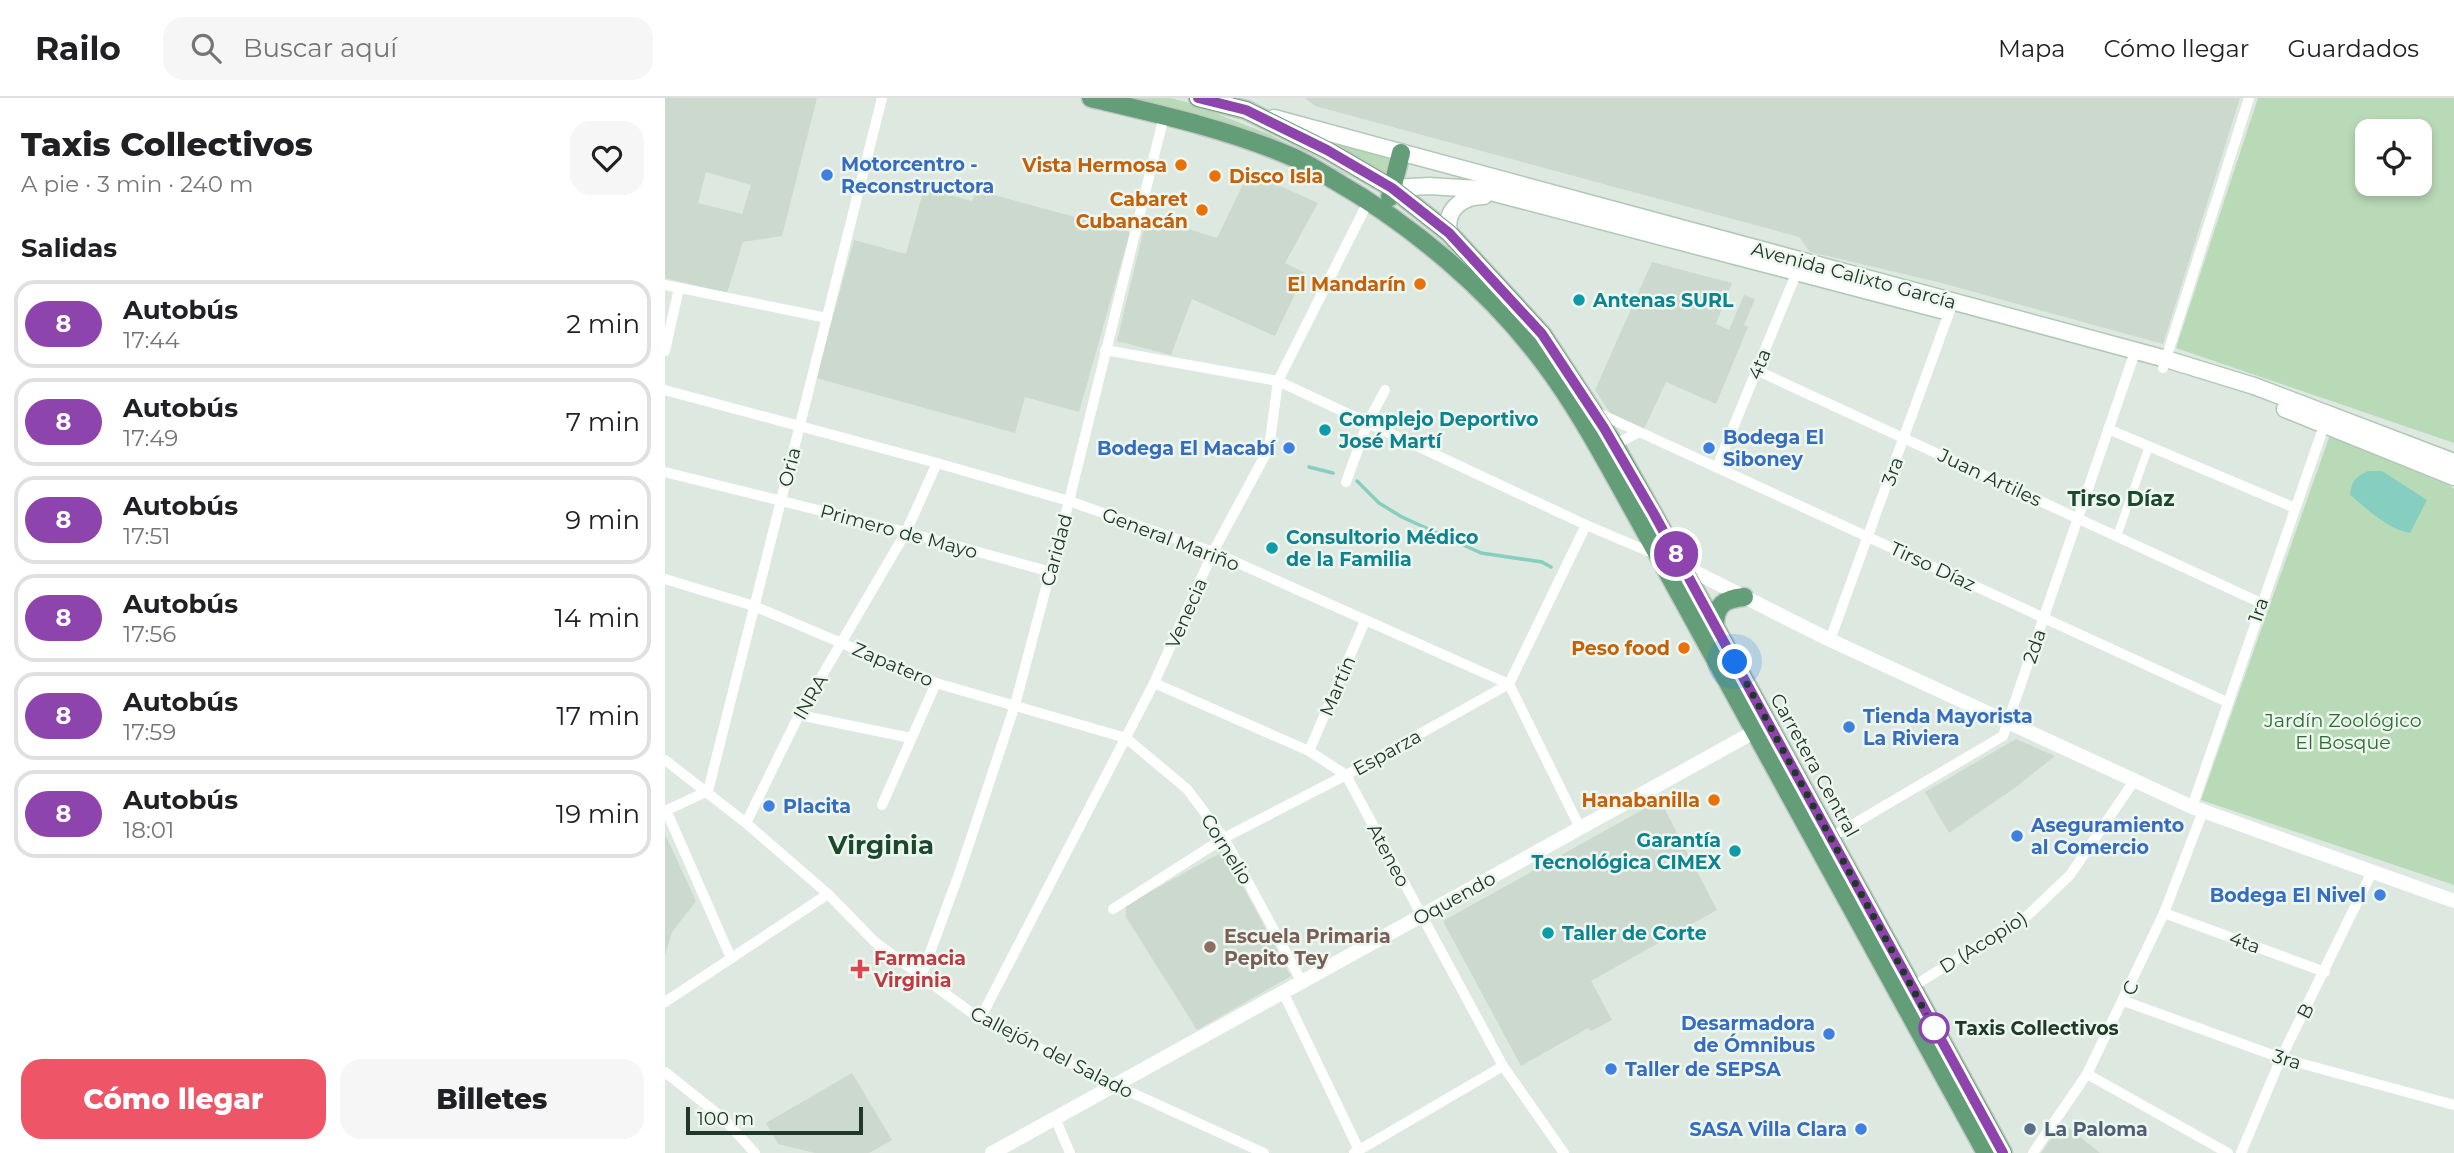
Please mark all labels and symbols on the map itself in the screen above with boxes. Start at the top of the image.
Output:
place label: Motorcentro - Reconstructora [841,153,994,198]
place label: Vista Hermosa [1021,154,1167,177]
marker: Vista Hermosa [1173,157,1189,173]
place label: Disco Isla [1229,165,1323,188]
marker: Motorcentro - Reconstructora [819,167,835,183]
marker: Disco Isla [1207,168,1223,184]
place label: Cabaret Cubanacán [1076,188,1188,233]
marker: Cabaret Cubanacán [1194,202,1210,218]
street label: Avenida Calixto García [1749,237,1959,314]
place label: El Mandarín [1287,273,1406,296]
marker: El Mandarín [1412,276,1428,292]
place label: Antenas SURL [1592,289,1734,312]
marker: Antenas SURL [1571,292,1587,308]
street label: 4ta [1743,345,1776,383]
place label: Complejo Deportivo José Martí [1338,408,1538,453]
marker: Complejo Deportivo José Martí [1317,422,1333,438]
place label: Bodega El Siboney [1723,426,1824,471]
place label: Bodega El Macabí [1097,437,1276,460]
marker: Bodega El Macabí [1281,440,1297,456]
marker: Bodega El Siboney [1701,440,1717,456]
street label: Juan Artiles [1933,443,2045,511]
street label: Oria [774,445,805,489]
street label: 3ra [1877,454,1908,489]
district label: Tirso Díaz [2067,486,2175,511]
street label: Primero de Mayo [818,499,980,564]
street label: General Mariño [1099,503,1243,576]
street label: Caridad [1036,511,1077,589]
place label: Consultorio Médico de la Familia [1286,526,1478,571]
line badge: 8 [1653,531,1699,577]
street label: Tirso Díaz [1886,537,1979,596]
marker: Consultorio Médico de la Familia [1264,540,1280,556]
street label: Venecia [1161,574,1212,652]
street label: 1ra [2244,595,2273,626]
street label: 2da [2018,626,2051,666]
street label: Zapatero [849,637,937,692]
place label: Peso food [1571,637,1670,660]
marker: Peso food [1676,640,1692,656]
your location [1717,644,1752,679]
street label: Martín [1315,653,1360,720]
street label: INRA [788,670,833,724]
street label: Carretera Central [1765,689,1864,841]
place label: Tienda Mayorista La Riviera [1863,705,2033,750]
park label: Jardín Zoológico El Bosque [2263,709,2422,754]
marker: Tienda Mayorista La Riviera [1841,719,1857,735]
street label: Esparza [1349,724,1425,781]
place label: Hanabanilla [1581,789,1700,812]
marker: Hanabanilla [1706,792,1722,808]
place label: Placita [783,795,851,818]
marker: Placita [761,798,777,814]
street label: Cornelio [1196,810,1257,889]
place label: Aseguramiento al Comercio [2030,814,2184,859]
street label: Ateneo [1362,820,1415,891]
marker: Aseguramiento al Comercio [2009,828,2025,844]
district label: Virginia [827,829,934,861]
place label: Garantía Tecnológica CIMEX [1532,829,1721,874]
marker: Garantía Tecnológica CIMEX [1727,843,1743,859]
street label: Oquendo [1409,866,1500,930]
place label: Bodega El Nivel [2210,884,2366,907]
marker: Bodega El Nivel [2372,887,2388,903]
street label: D (Acopio) [1935,906,2031,978]
place label: Taller de Corte [1562,922,1707,945]
place label: Escuela Primaria Pepito Tey [1224,925,1391,970]
marker: Taller de Corte [1540,925,1556,941]
street label: 4ta [2226,926,2263,959]
marker: Escuela Primaria Pepito Tey [1202,939,1218,955]
place label: Farmacia Virginia [873,947,966,992]
marker: Farmacia Virginia [852,961,868,977]
street label: C [2117,977,2144,999]
street label: B [2292,1000,2319,1023]
street label: Callejón del Salado [967,1001,1137,1103]
place label: Desarmadora de Ómnibus [1681,1012,1815,1057]
marker: Taxis Collectivos [1919,1013,1949,1043]
place label: Taxis Collectivos [1955,1017,2119,1040]
marker: Desarmadora de Ómnibus [1821,1026,1837,1042]
street label: 3ra [2270,1044,2304,1075]
place label: Taller de SEPSA [1625,1058,1781,1081]
marker: Taller de SEPSA [1603,1061,1619,1077]
scale bar [686,1104,863,1136]
place label: SASA Villa Clara [1690,1118,1847,1141]
place label: La Paloma [2044,1118,2148,1141]
marker: SASA Villa Clara [1853,1121,1869,1137]
marker: La Paloma [2022,1121,2038,1137]

